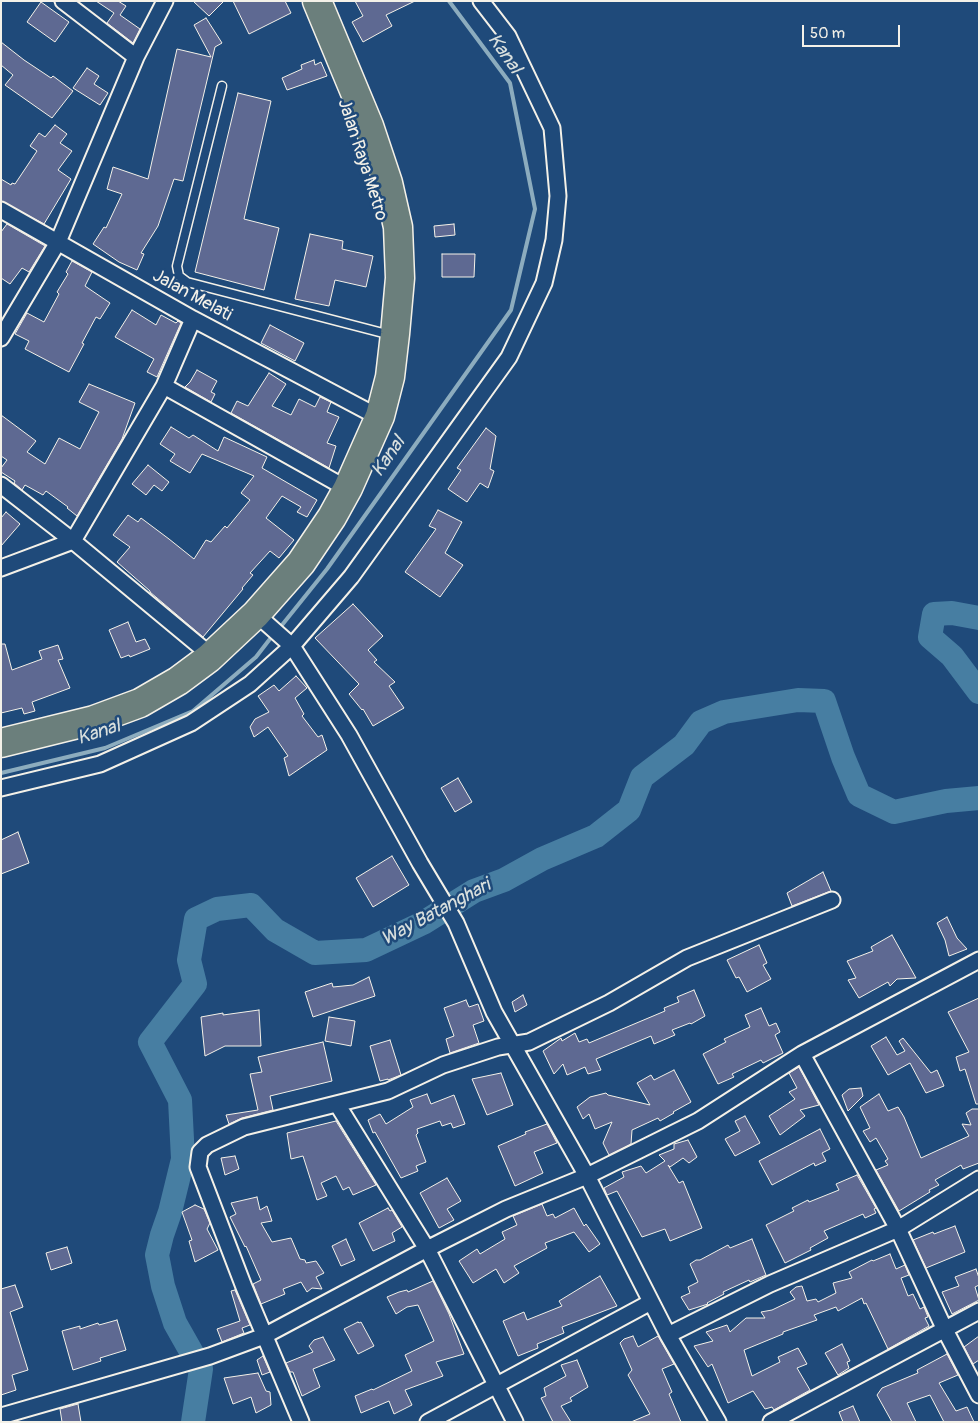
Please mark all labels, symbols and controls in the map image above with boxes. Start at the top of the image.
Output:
scale bar [805,15,902,47]
text: 50 m [810,24,845,43]
water label: Kanal [482,30,526,78]
street label: Jalan Raya Metro [332,96,392,224]
street label: Jalan Melati [148,265,236,327]
water label: Kanal [367,433,411,481]
water label: Kanal [75,715,123,751]
water label: Way Batanghari [377,875,495,951]

